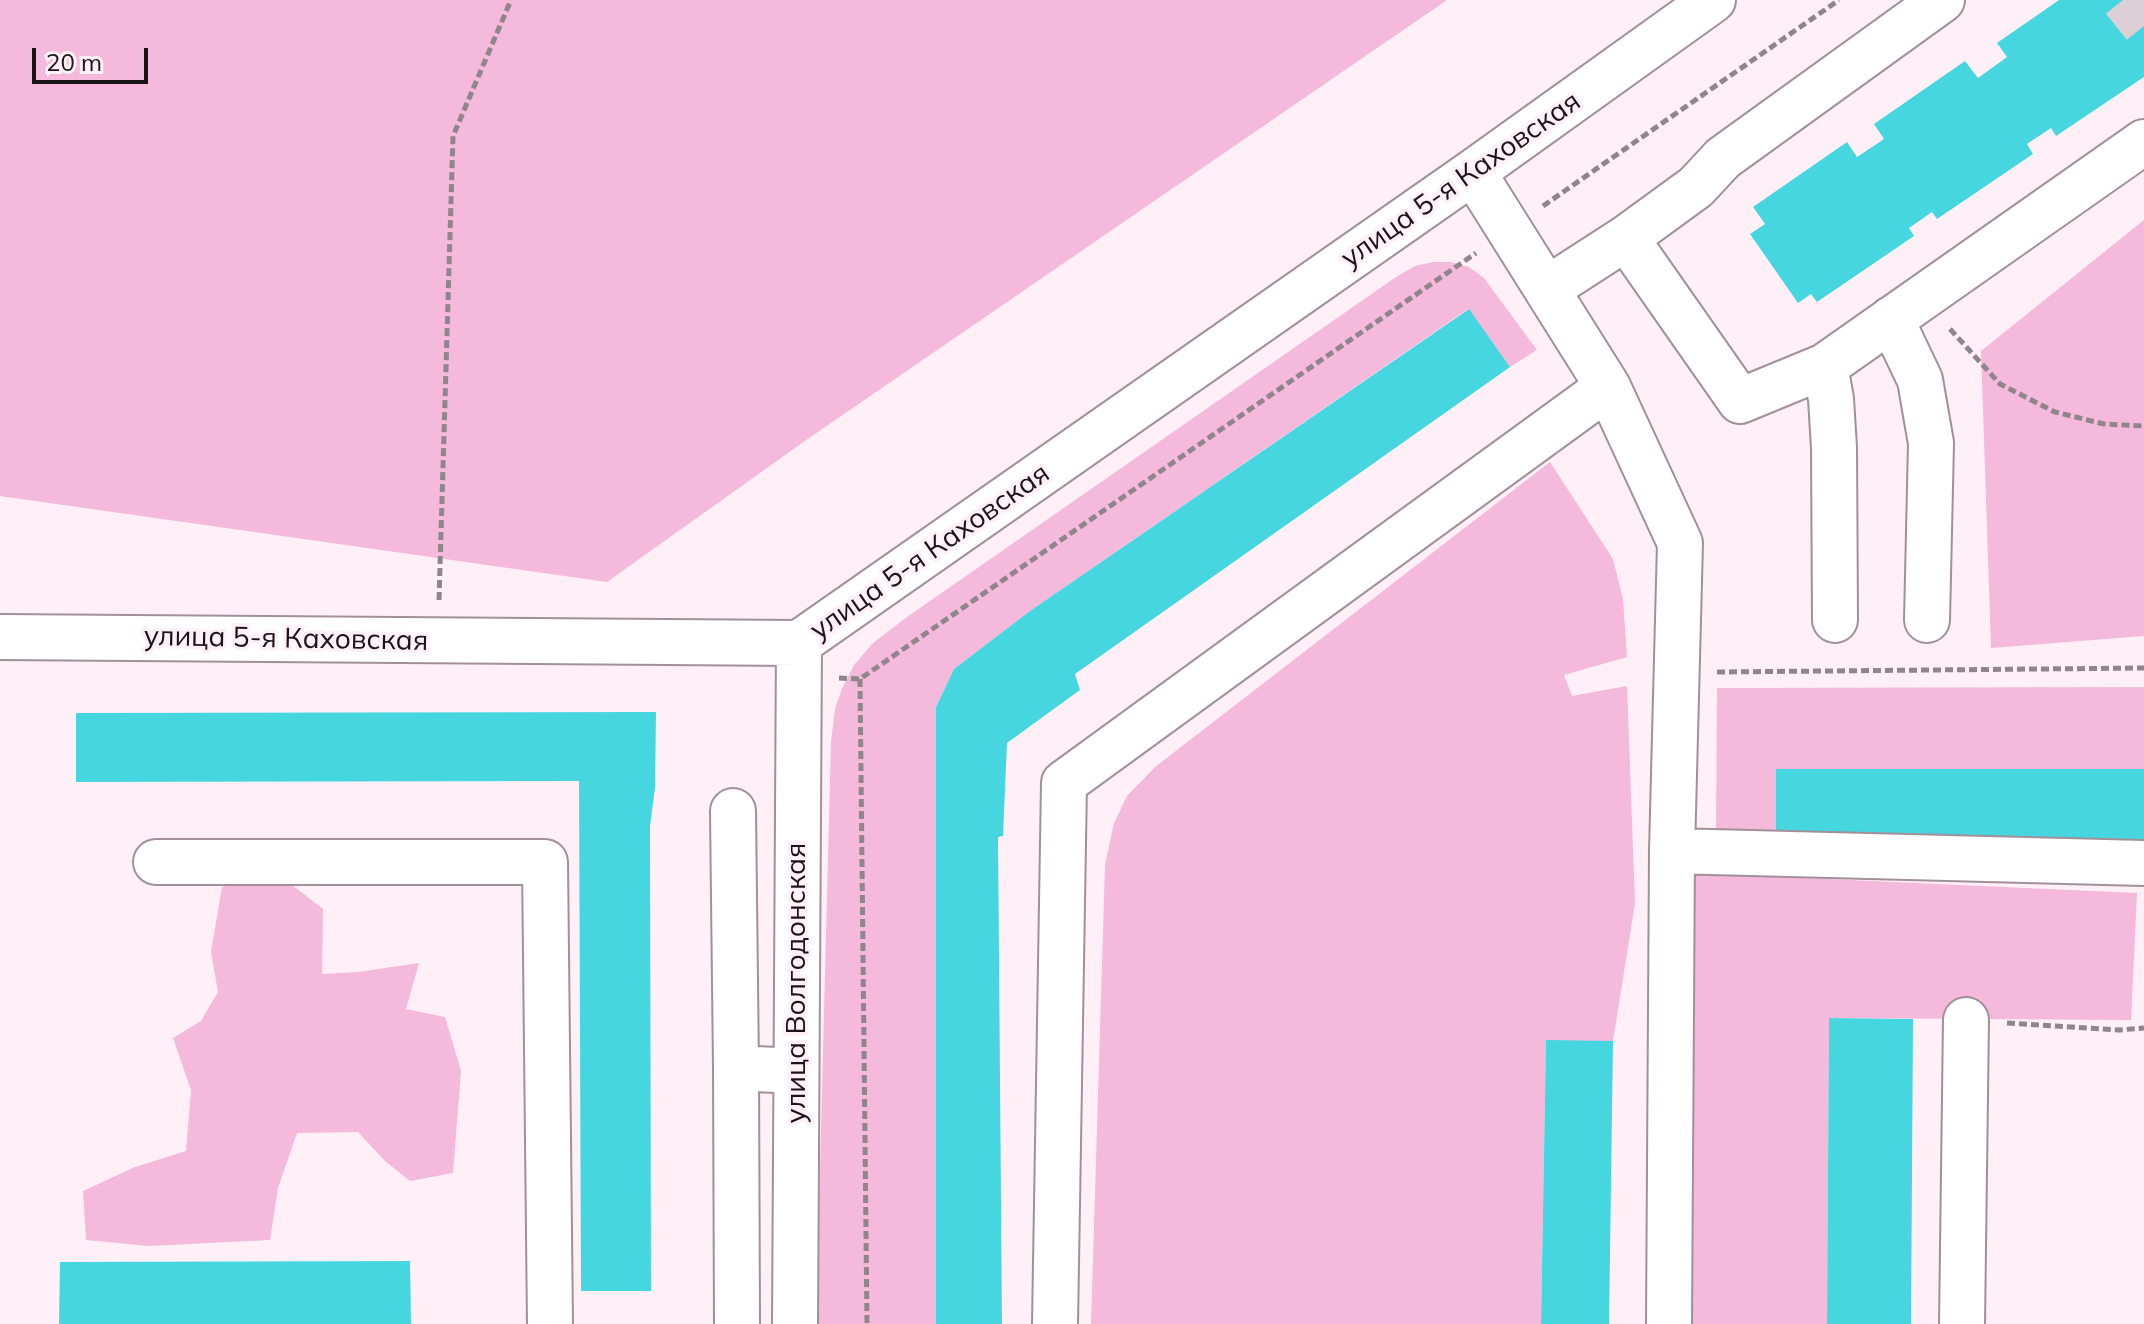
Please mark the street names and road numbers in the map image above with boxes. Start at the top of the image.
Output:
street label: улица 5-я Каховская [1335,85,1587,275]
street label: улица 5-я Каховская [804,457,1056,647]
street label: улица 5-я Каховская [144,620,428,658]
street label: улица Волгодонская [780,843,814,1123]

